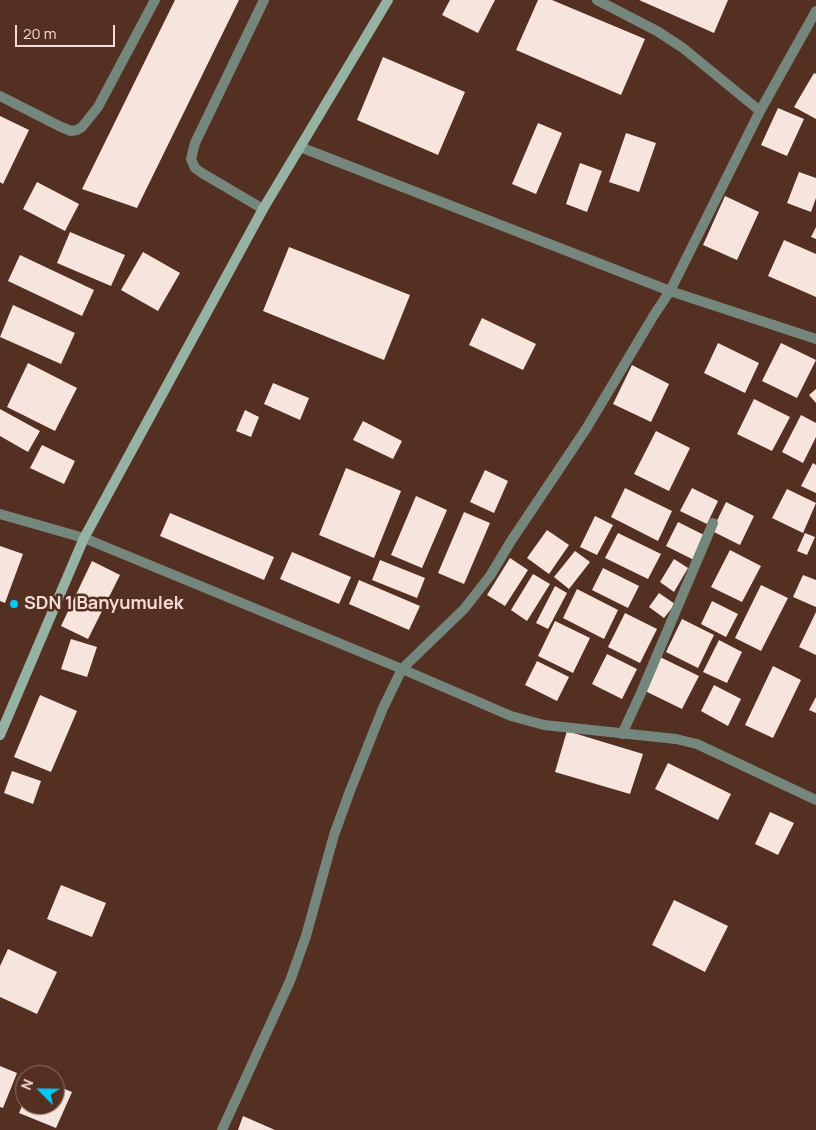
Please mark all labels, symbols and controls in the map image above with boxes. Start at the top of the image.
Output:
scale bar [18,15,118,47]
text: 20 m [23,23,56,44]
place label: SDN 1 Banyumulek [24,593,183,615]
marker: SDN 1 Banyumulek [8,598,20,610]
north arrow [15,1065,65,1115]
text: N [16,1076,37,1093]

